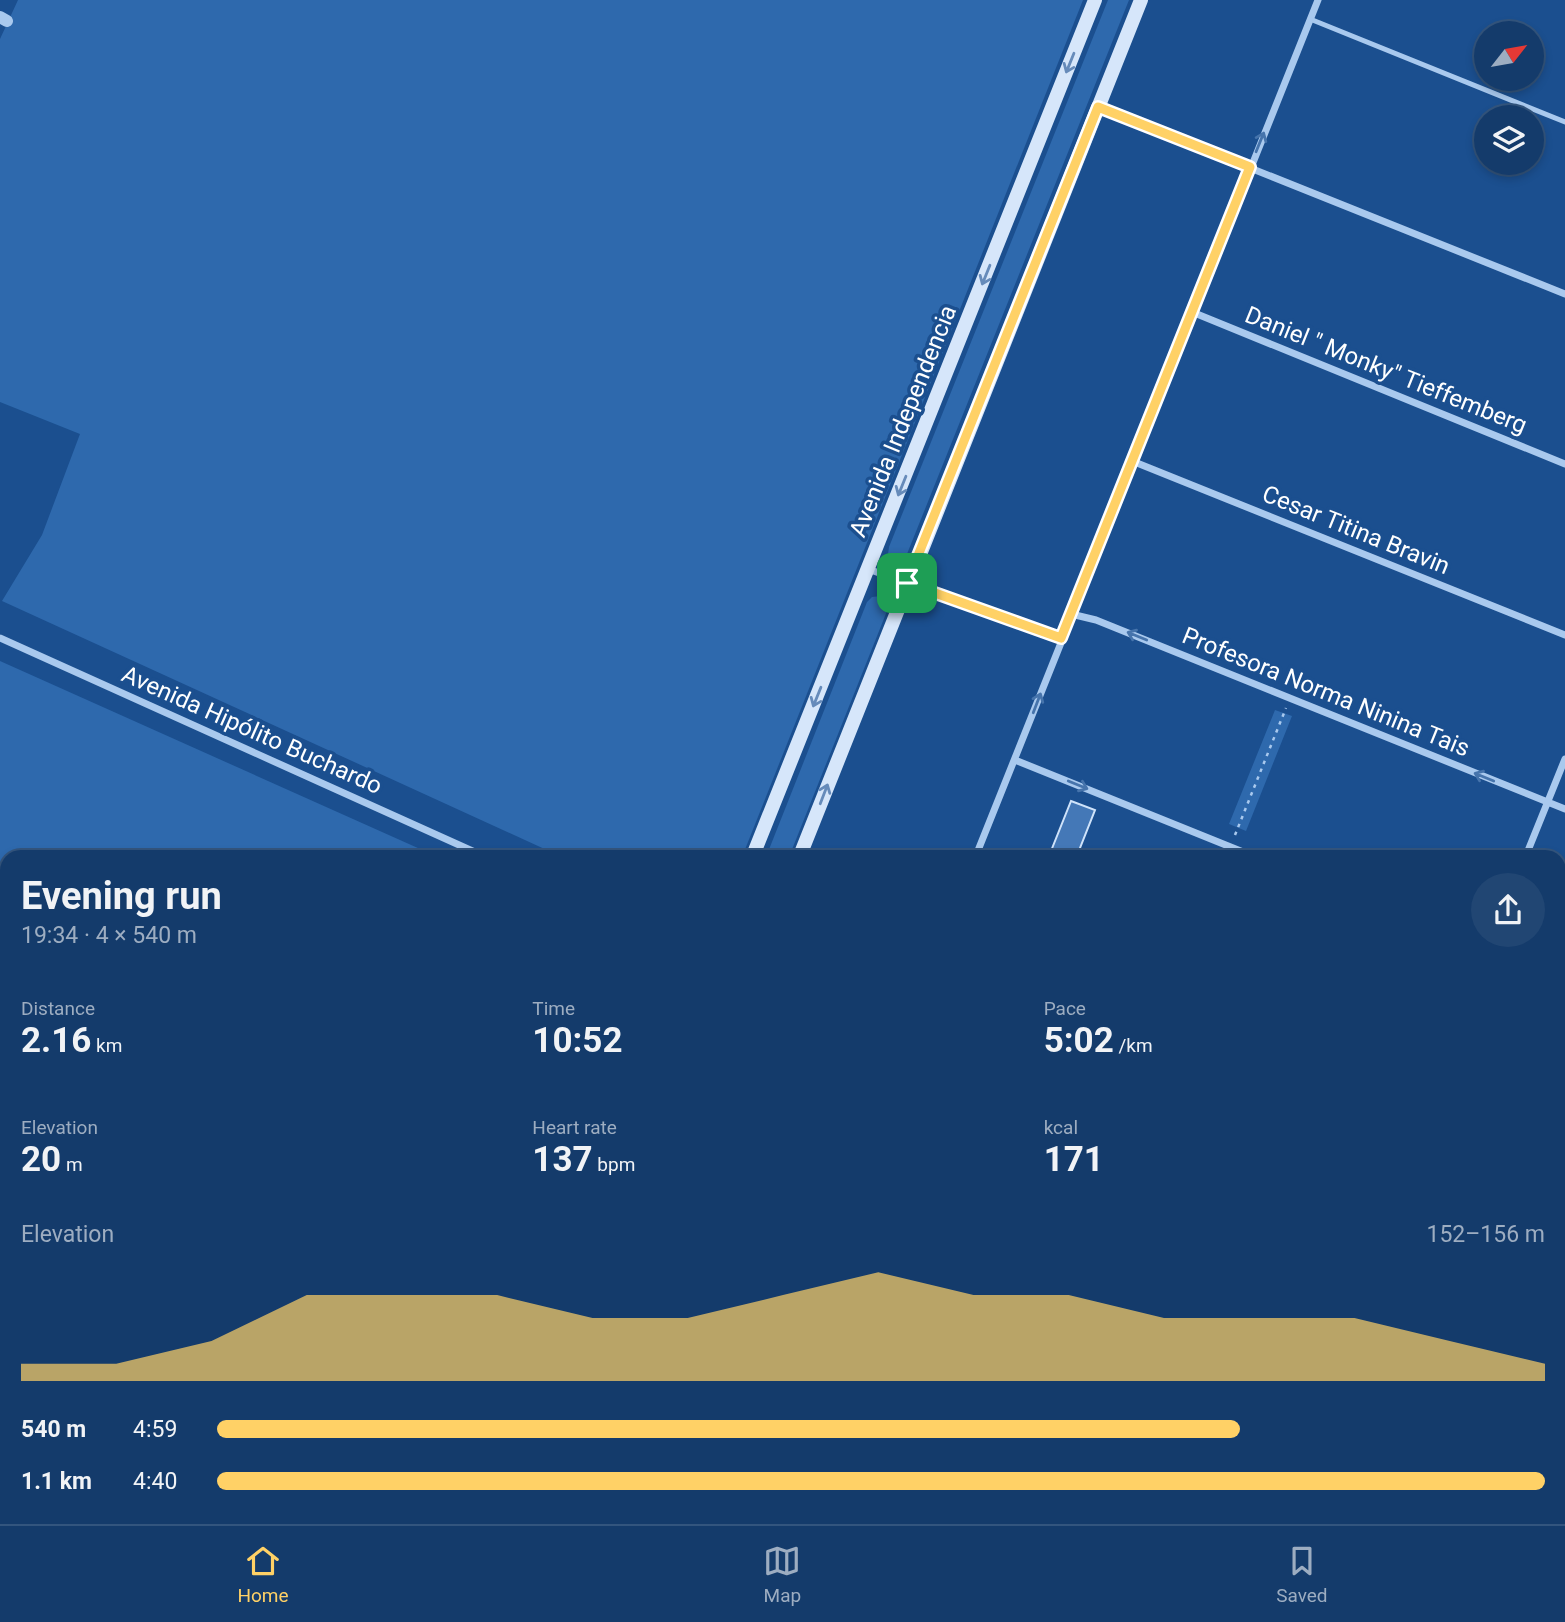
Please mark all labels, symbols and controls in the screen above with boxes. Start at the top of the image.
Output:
north arrow [1474,21,1544,91]
map controls [1474,21,1544,175]
one-way arrow [1062,52,1075,74]
button: layers [1474,105,1544,175]
one-way arrow [1254,132,1267,154]
one-way arrow [978,263,991,285]
street label: Avenida Independencia [844,301,962,541]
street label: Daniel " Monky" Tieffemberg [1241,301,1531,439]
one-way arrow [894,475,907,496]
street label: Cesar Titina Bravin [1258,480,1454,580]
pin [877,553,937,613]
icon: arrive [888,564,926,602]
street label: Profesora Norma Ninina Tais [1178,621,1474,763]
one-way arrow [1127,629,1148,642]
street label: Avenida Hipólito Buchardo [117,660,387,800]
one-way arrow [809,686,822,707]
one-way arrow [1031,692,1044,714]
one-way arrow [1474,769,1496,782]
one-way arrow [1067,780,1089,793]
one-way arrow [819,784,832,805]
button: share [1471,873,1545,947]
text: Evening run [21,874,222,918]
text: 19:34 · 4 × 540 m [21,922,197,949]
text: Distance [21,997,95,1020]
text: Time [532,997,575,1020]
text: Pace [1044,997,1086,1020]
text: 2.16 [21,1020,91,1061]
text: 10:52 [532,1020,623,1061]
text: 5:02 [1044,1020,1114,1061]
text: km [91,1034,122,1057]
text: /km [1114,1034,1153,1057]
text: Elevation [21,1116,98,1139]
text: Heart rate [532,1116,617,1139]
text: kcal [1044,1116,1078,1139]
text: 20 [21,1139,61,1180]
text: 137 [532,1139,593,1180]
text: 171 [1044,1139,1104,1180]
text: m [61,1153,83,1176]
text: bpm [593,1153,635,1176]
text: Elevation [21,1221,114,1248]
text: 152–156 m [1426,1221,1545,1248]
text: 540 m [21,1416,86,1443]
text: 4:59 [133,1416,177,1443]
text: 1.1 km [21,1468,92,1495]
text: 4:40 [133,1468,177,1495]
tab: Home [237,1542,289,1607]
tab: Map [763,1542,801,1607]
tab: Saved [1276,1542,1328,1607]

